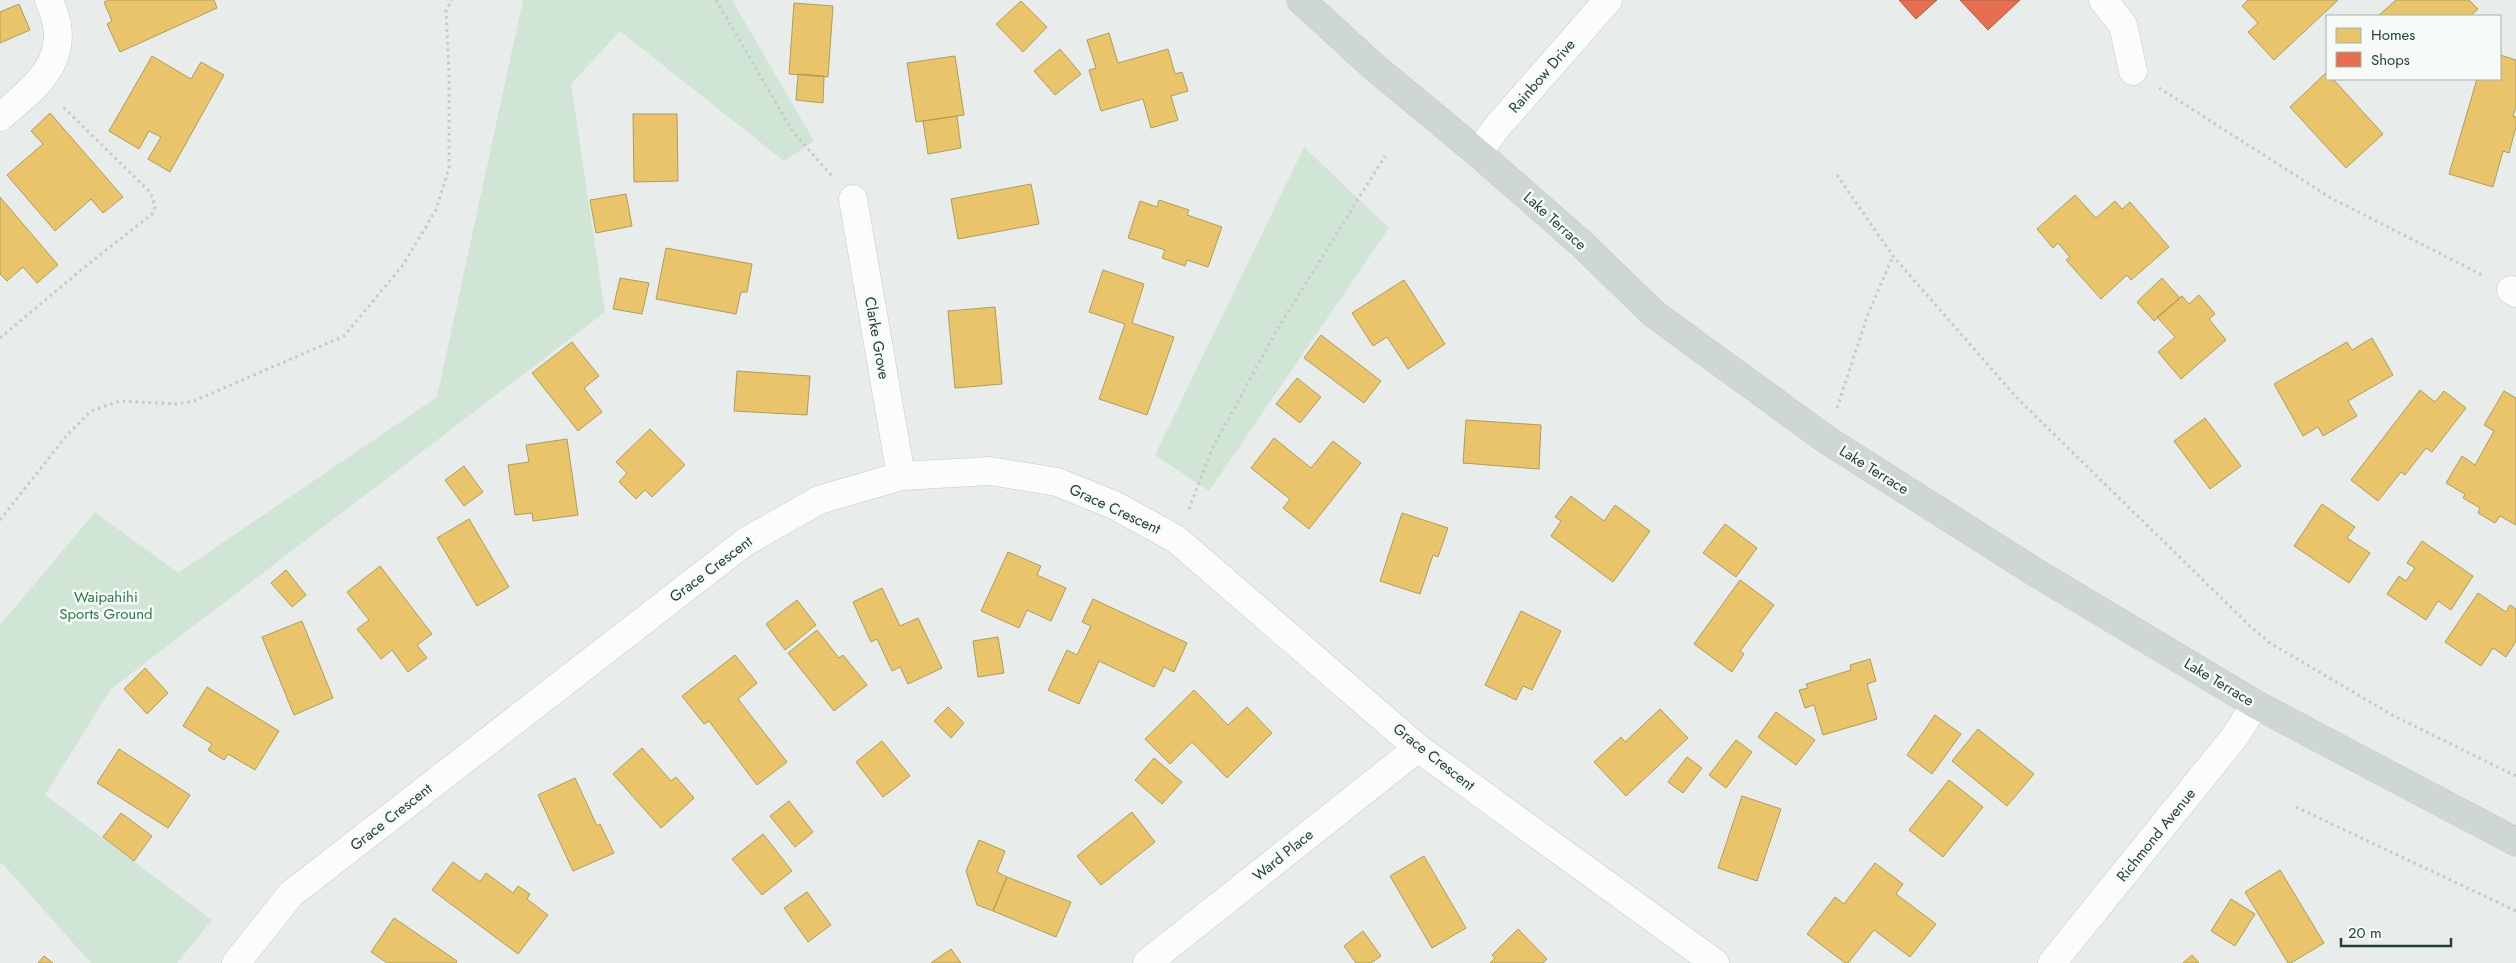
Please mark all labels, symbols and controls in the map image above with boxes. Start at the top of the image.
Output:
legend [2326,15,2501,80]
text: Homes [2371,24,2415,46]
street label: Rainbow Drive [1504,34,1581,118]
text: Shops [2371,49,2410,71]
street label: Lake Terrace [1519,187,1592,256]
street label: Clarke Grove [859,295,895,381]
street label: Lake Terrace [1835,440,1913,500]
street label: Grace Crescent [1066,478,1165,540]
street label: Grace Crescent [665,530,757,607]
park label: Waipahihi Sports Ground [59,586,153,625]
street label: Lake Terrace [2180,652,2258,712]
street label: Grace Crescent [1388,718,1480,796]
street label: Grace Crescent [345,778,437,856]
street label: Richmond Avenue [2111,783,2201,887]
street label: Ward Place [1248,823,1318,886]
scale bar [2341,916,2451,948]
text: 20 m [2348,922,2382,944]

